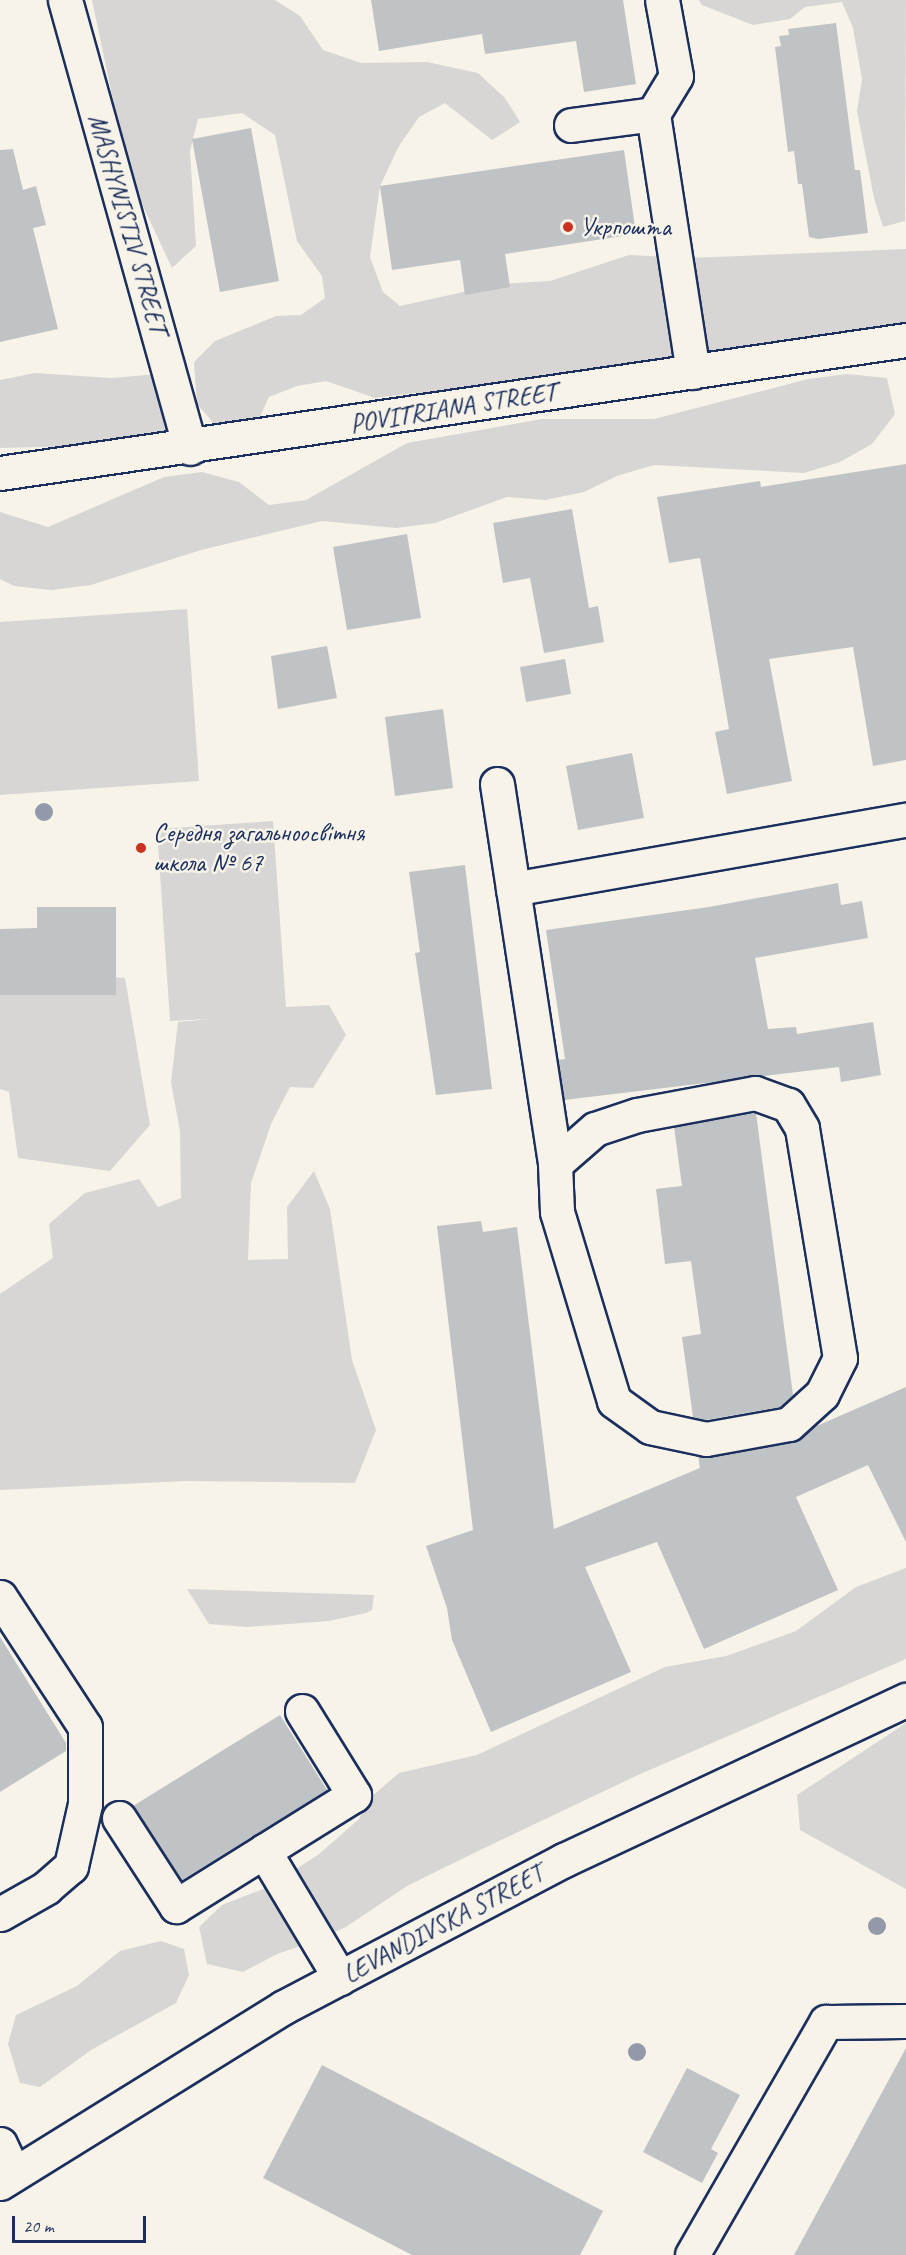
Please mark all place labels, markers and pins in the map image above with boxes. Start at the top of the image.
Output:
place label: Укрпошта [580,211,671,243]
marker: Укрпошта [561,220,575,234]
place label: Середня загальноосвітня школа № 67 [153,817,364,879]
marker: Середня загальноосвітня школа № 67 [134,841,148,855]

